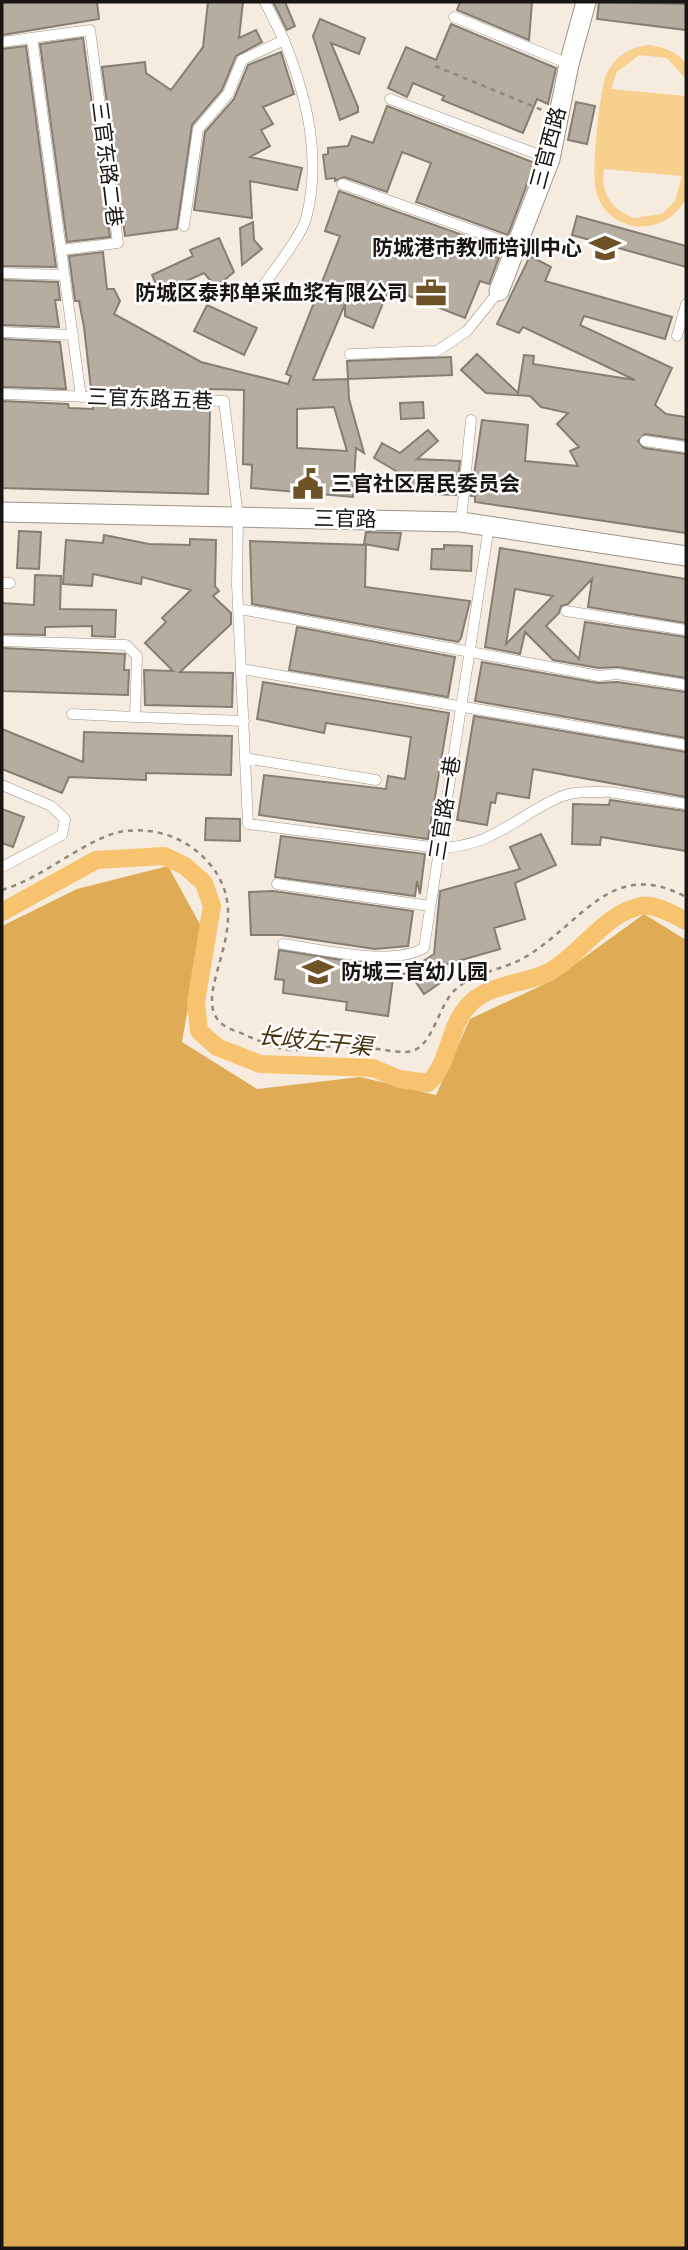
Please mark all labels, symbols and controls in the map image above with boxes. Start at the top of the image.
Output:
street label: 三官东路二巷 [86,100,130,228]
street label: 三官西路 [523,104,571,192]
school or university icon: 防城港市教师培训中心 [588,231,622,265]
place label: 防城港市教师培训中心 [372,233,582,261]
office icon: 防城区泰邦单采血浆有限公司 [414,276,448,310]
place label: 防城区泰邦单采血浆有限公司 [135,278,408,306]
street label: 三官东路五巷 [87,382,213,414]
public building icon: 三官社区居民委员会 [291,467,325,501]
place label: 三官社区居民委员会 [331,469,520,497]
street label: 三官路 [313,503,377,533]
street label: 三官路一巷 [422,754,466,862]
school or university icon: 防城三官幼儿园 [301,955,335,989]
place label: 防城三官幼儿园 [341,957,488,985]
water label: 长歧左干渠 [256,1018,377,1062]

